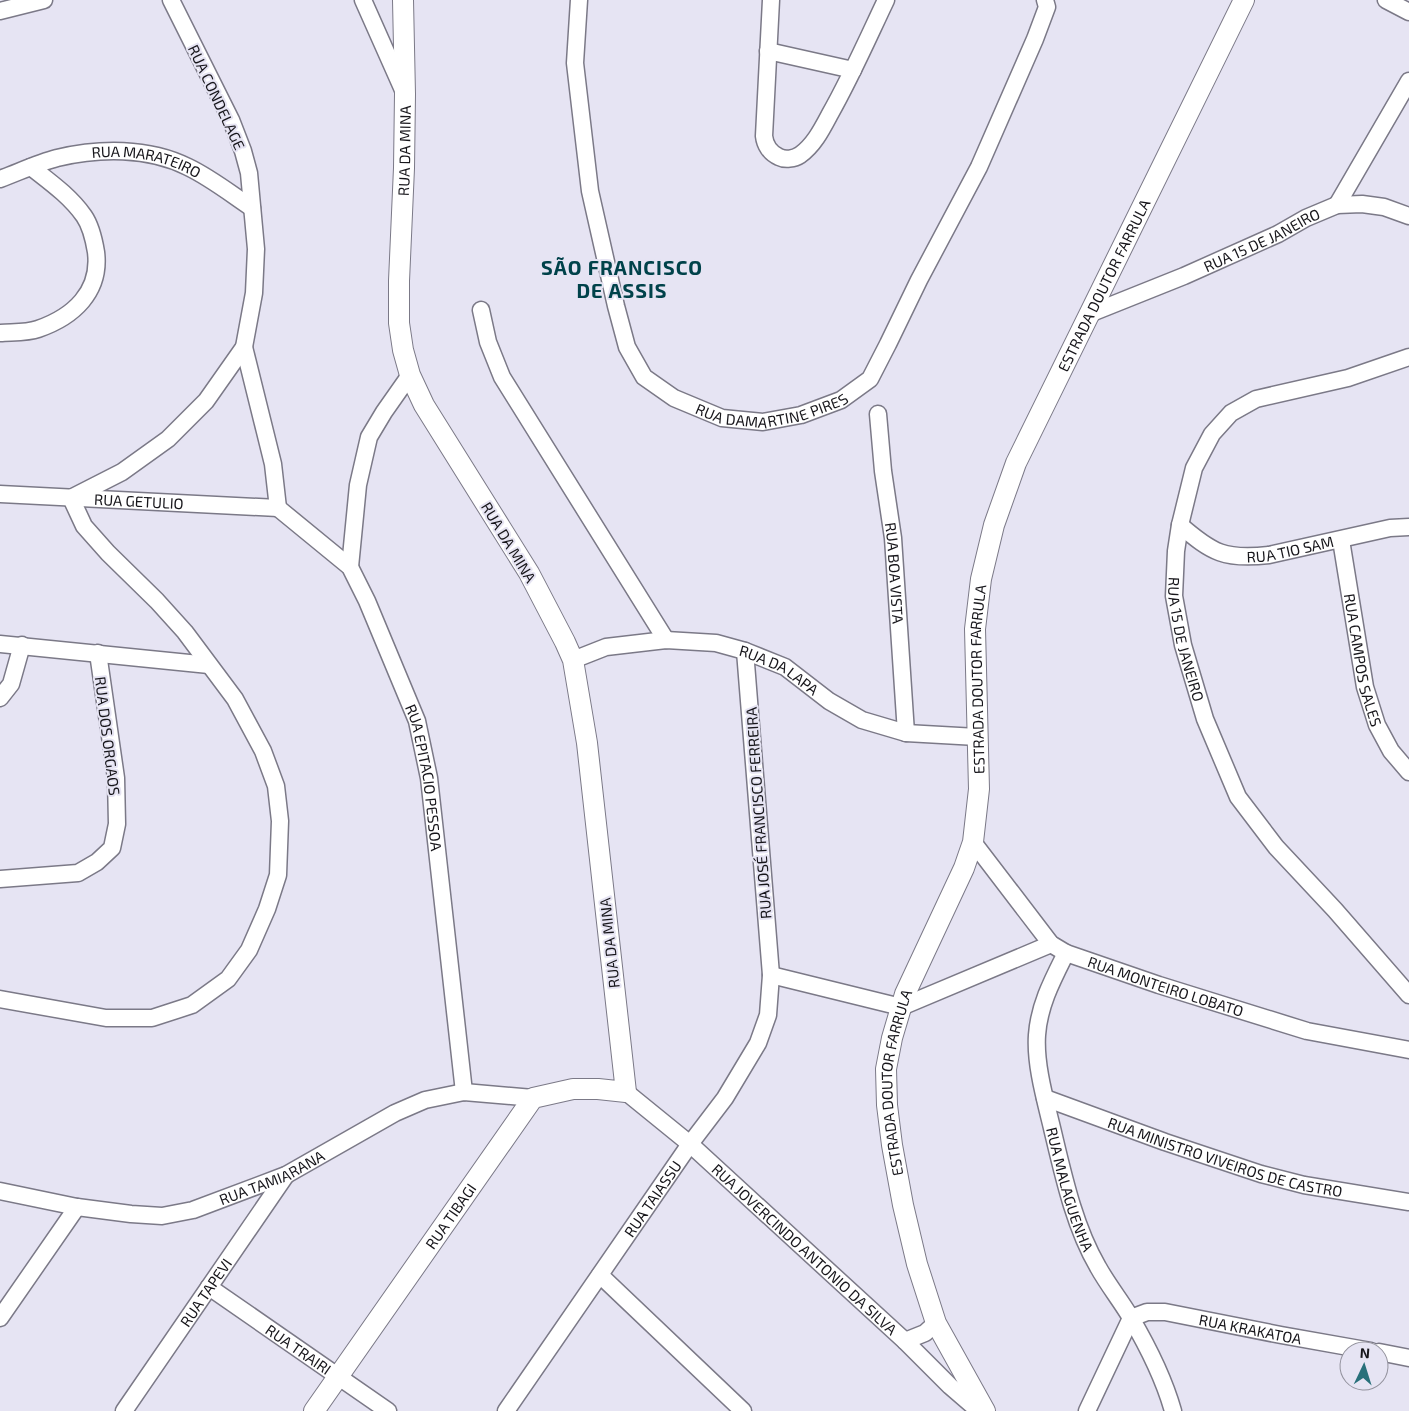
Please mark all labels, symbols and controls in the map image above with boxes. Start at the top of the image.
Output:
street label: RUA CONDELAGE [185,42,249,152]
street label: RUA DA MINA [394,104,414,196]
street label: RUA MARATEIRO [91,142,204,181]
street label: ESTRADA DOUTOR FARRULA [1054,195,1154,374]
street label: RUA 15 DE JANEIRO [1201,204,1322,275]
district label: SÃO FRANCISCO DE ASSIS [541,255,703,302]
street label: RUA DAMARTINE PIRES [693,389,851,431]
street label: RUA GETULIO [94,490,184,512]
street label: RUA DA MINA [478,498,540,586]
street label: RUA BOA VISTA [882,521,908,625]
street label: RUA TIO SAM [1246,532,1335,566]
street label: RUA 15 DE JANEIRO [1165,577,1208,703]
street label: ESTRADA DOUTOR FARRULA [966,583,989,774]
street label: RUA CAMPOS SALES [1341,592,1386,729]
street label: RUA DA LAPA [737,641,823,699]
street label: RUA DOS ORGAOS [92,676,124,796]
street label: RUA EPITACIO PESSOA [402,701,446,852]
street label: RUA JOSÉ FRANCISCO FERREIRA [742,706,774,920]
street label: RUA DA MINA [595,896,623,989]
street label: RUA MONTEIRO LOBATO [1085,952,1246,1020]
street label: ESTRADA DOUTOR FARRULA [877,985,915,1177]
street label: RUA MINISTRO VIVEIROS DE CASTRO [1106,1113,1344,1200]
street label: RUA MALAGUENHA [1043,1125,1098,1255]
street label: RUA TAMIARANA [217,1146,328,1208]
street label: RUA TAIASSU [620,1157,685,1240]
street label: RUA JOVERCINDO ANTONIO DA SILVA [708,1160,901,1339]
street label: RUA TIBAGI [421,1180,480,1252]
street label: RUA TAPEVI [176,1255,235,1330]
street label: RUA KRAKATOA [1198,1310,1304,1348]
street label: RUA TRAIRI [262,1320,335,1378]
north arrow [1339,1341,1389,1391]
text: N [1359,1344,1371,1361]

